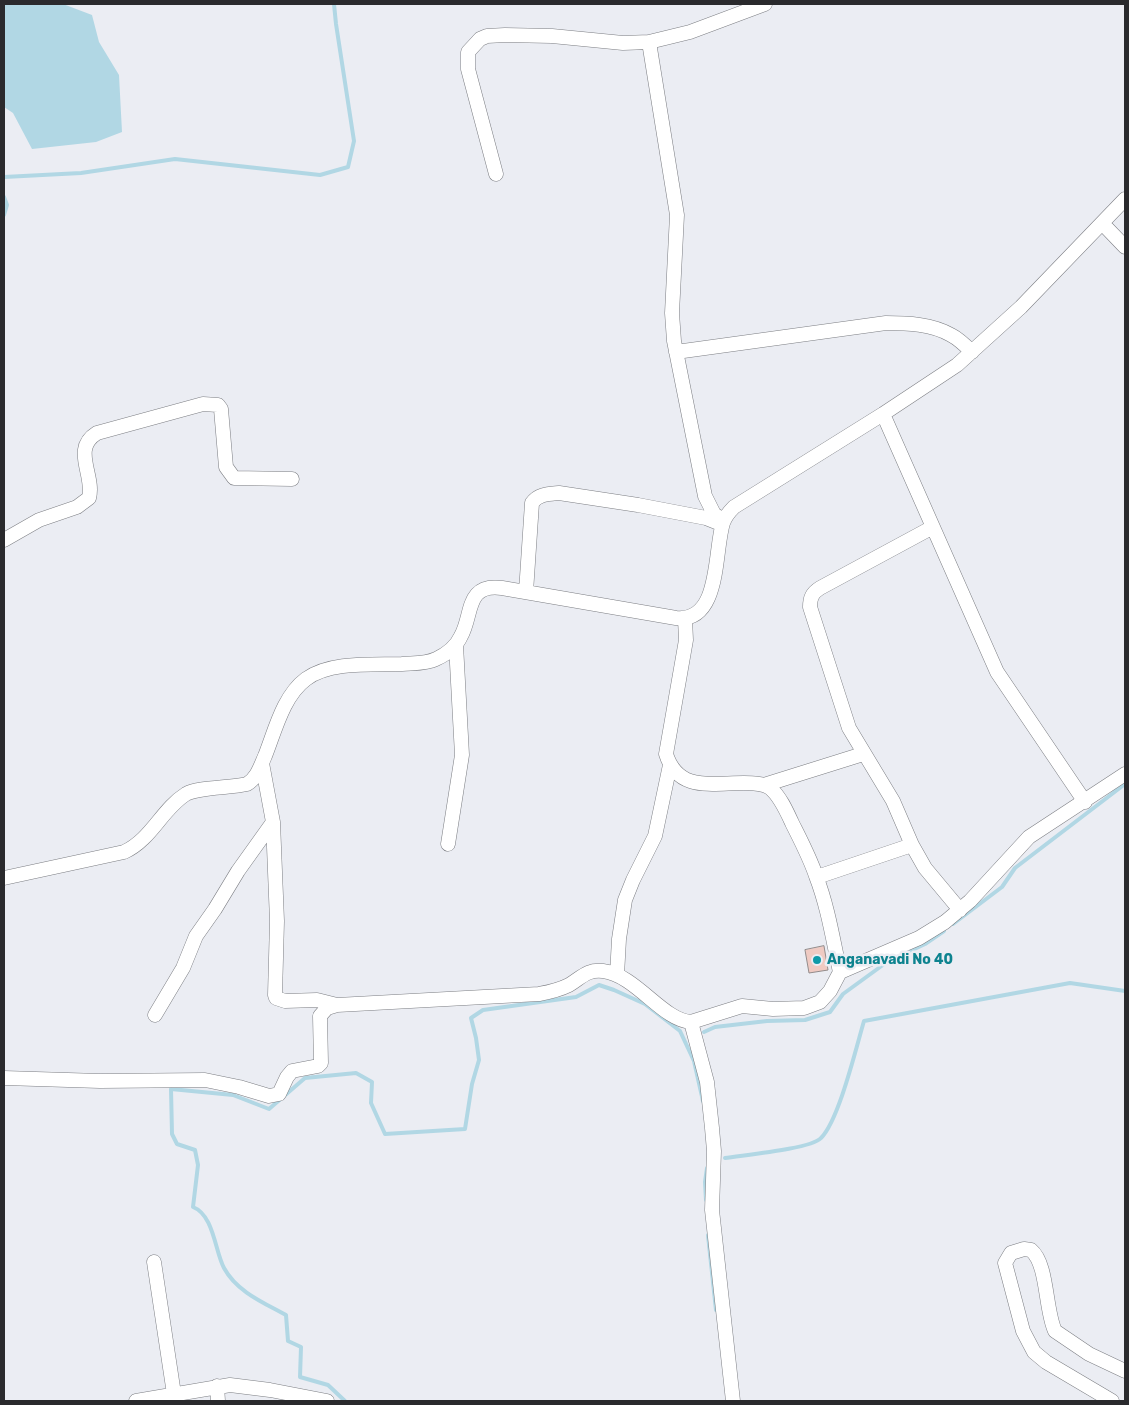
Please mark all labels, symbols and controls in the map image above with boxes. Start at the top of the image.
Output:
place label: Anganavadi No 40 [827,952,953,968]
marker: Anganavadi No 40 [811,954,823,966]

